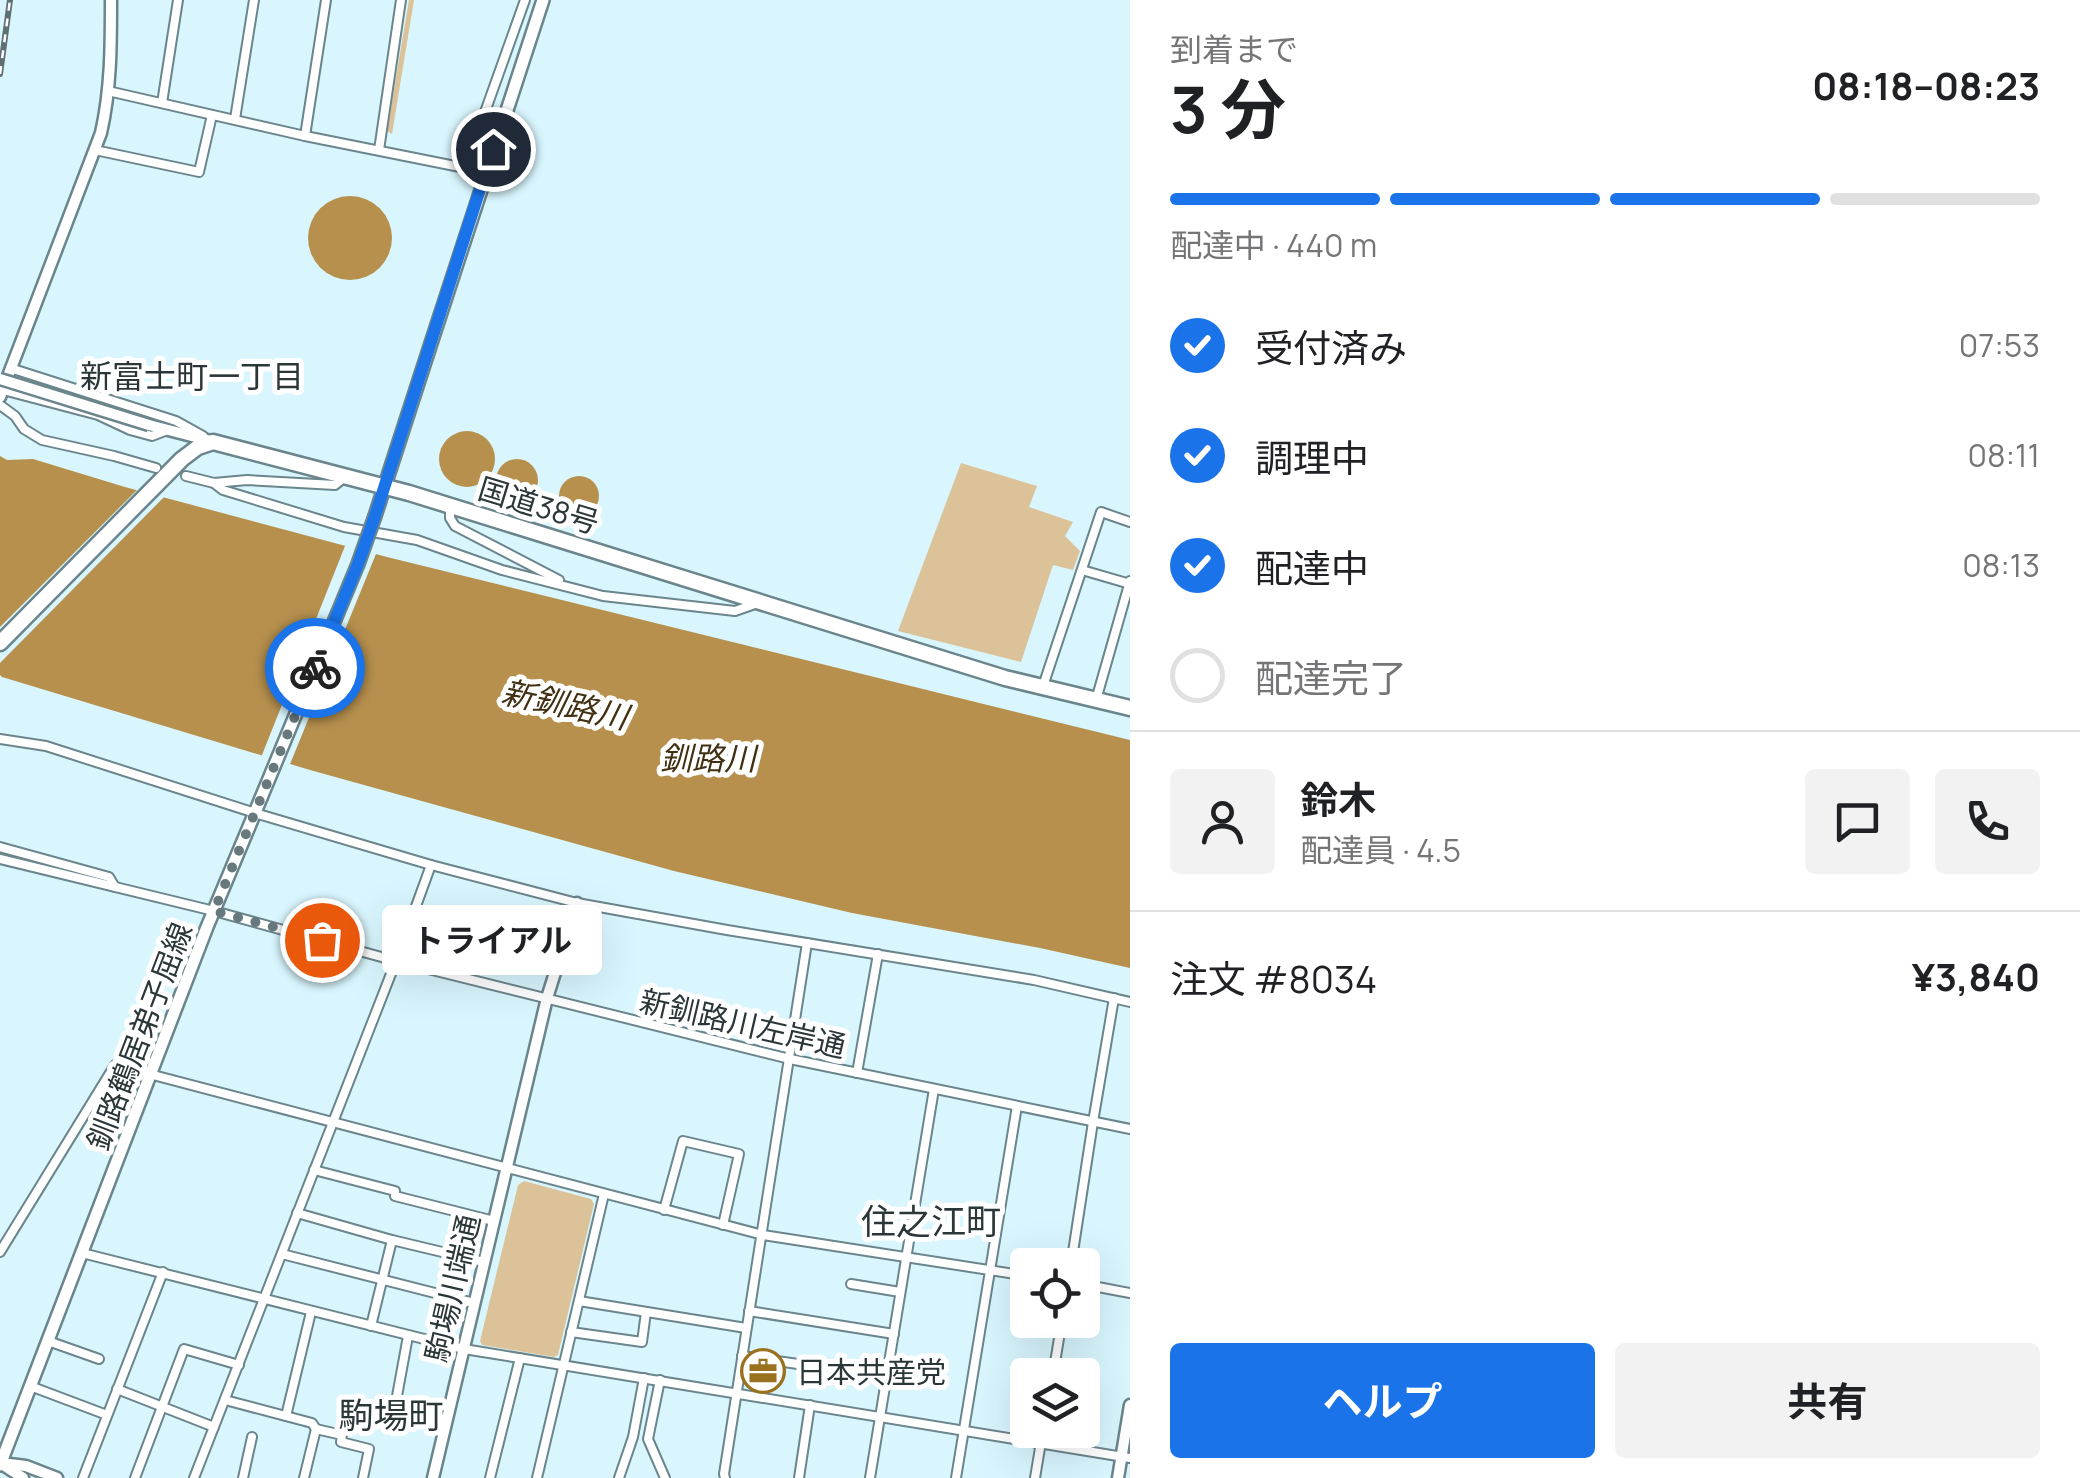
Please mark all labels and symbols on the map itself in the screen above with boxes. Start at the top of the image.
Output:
pin [451,107,536,192]
district label: 新富士町一丁目 [80,354,304,398]
street label: 国道38号 [474,467,604,543]
courier [265,618,365,718]
water label: 新釧路川 [498,669,635,739]
water label: 釧路川 [660,736,759,780]
pin [280,898,365,983]
callout: トライアル [382,905,602,975]
street label: 釧路鶴居弟子屈線 [77,917,201,1155]
street label: 新釧路川左岸通 [636,979,850,1067]
district label: 住之江町 [861,1197,1001,1245]
street label: 駒場川端通 [415,1210,489,1366]
office icon: 日本共産党 [740,1348,786,1394]
place label: 日本共産党 [796,1351,946,1392]
district label: 駒場町 [338,1391,444,1439]

